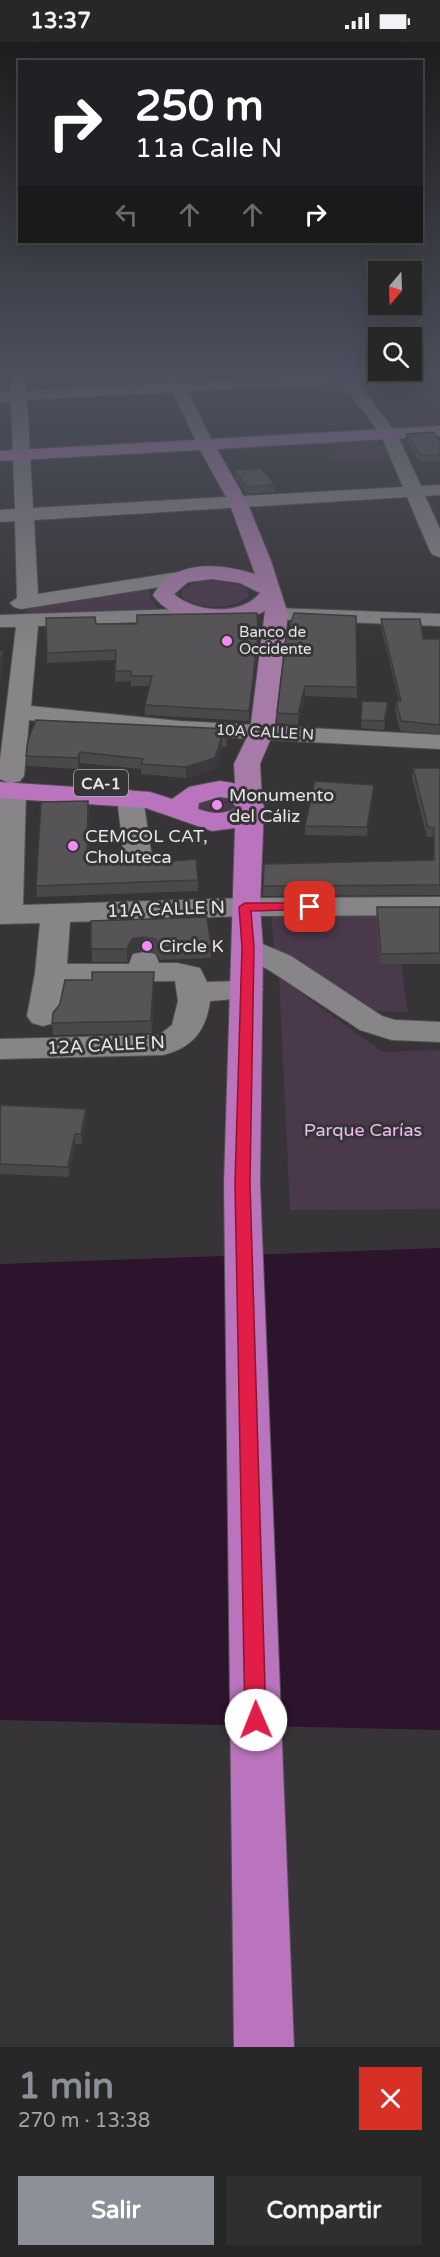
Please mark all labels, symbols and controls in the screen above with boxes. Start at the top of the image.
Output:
text: 13:37 [30,8,91,34]
text: 250 m [135,81,264,132]
icon: right [36,84,114,162]
text: 11a Calle N [135,132,282,165]
icon: left [110,198,143,231]
icon: ahead [173,198,206,231]
icon: ahead [236,198,269,231]
icon: right [299,198,332,231]
north arrow [368,261,422,315]
map controls [368,261,422,381]
button: search [368,327,422,381]
place label: Banco de Occidente [239,623,312,658]
marker: Banco de Occidente [220,634,234,648]
street label: 10A CALLE N [215,720,315,744]
road number: CA-1 [74,770,128,796]
place label: Monumento del Cáliz [229,784,334,827]
marker: Monumento del Cáliz [210,798,224,812]
place label: CEMCOL CAT, Choluteca [85,825,208,868]
marker: CEMCOL CAT, Choluteca [66,839,80,853]
pin [284,881,335,932]
icon: arrive [293,890,326,923]
street label: 11A CALLE N [107,896,225,922]
place label: Circle K [159,935,224,957]
marker: Circle K [140,939,154,953]
street label: 12A CALLE N [46,1031,166,1059]
park label: Parque Carías [304,1119,422,1141]
position arrow [224,1688,288,1752]
text: 1 min [18,2065,114,2108]
button: close [359,2067,422,2130]
text: 270 m · 13:38 [18,2109,150,2133]
button: Salir [18,2176,214,2245]
button: Compartir [226,2176,422,2245]

